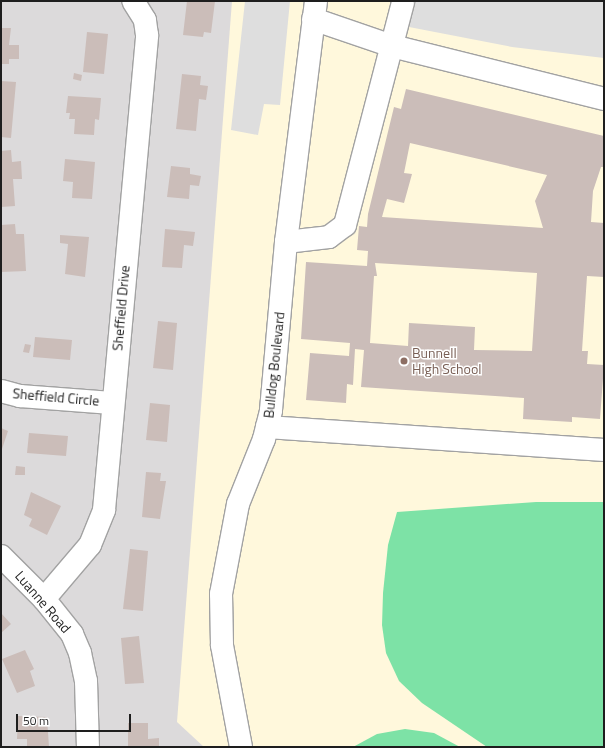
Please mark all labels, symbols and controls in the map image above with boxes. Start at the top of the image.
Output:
street label: Sheffield Drive [109,264,133,352]
street label: Bulldog Boulevard [260,311,288,419]
place label: Bunnell High School [412,345,482,378]
marker: Bunnell High School [399,356,409,366]
street label: Sheffield Circle [12,385,100,409]
street label: Luanne Road [12,568,74,636]
scale bar [18,706,133,732]
text: 50 m [23,711,49,730]

